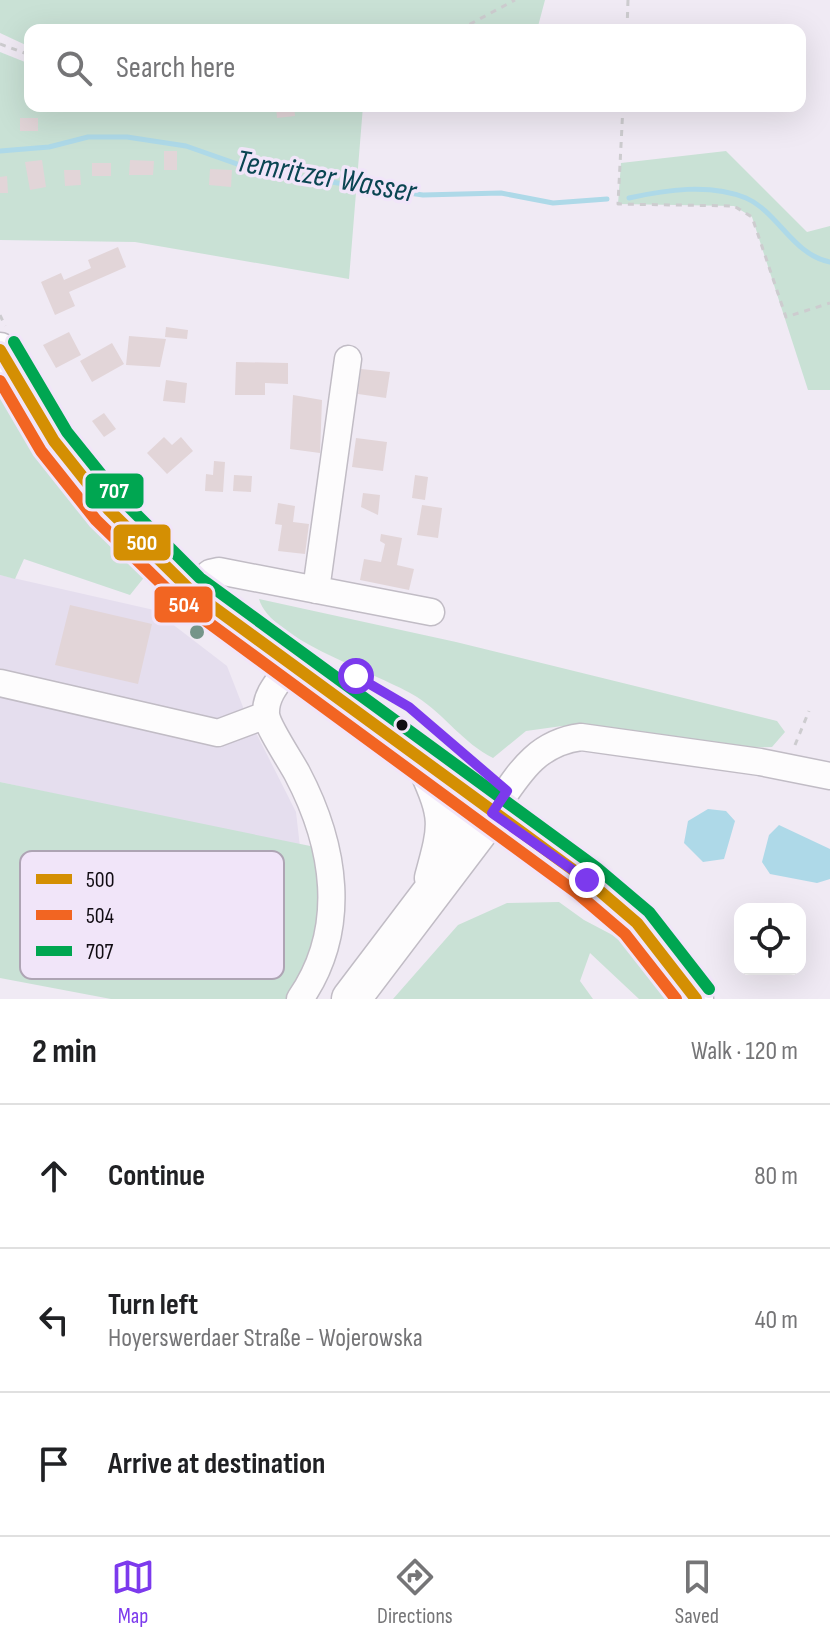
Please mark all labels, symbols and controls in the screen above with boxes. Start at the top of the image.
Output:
search box [24,24,806,112]
icon: search [52,46,96,90]
text: Search here [116,50,235,86]
water label: Temritzer Wasser [233,142,420,212]
line badge: 707 [84,472,145,510]
text: 707 [99,478,129,505]
line badge: 500 [112,523,172,562]
text: 500 [127,530,157,557]
line badge: 504 [153,585,214,624]
text: 504 [169,592,199,619]
route start [338,658,374,694]
unlabelled marker [394,717,410,733]
legend [20,851,284,979]
route end [569,862,605,898]
text: 500 [86,867,114,894]
text: 504 [86,903,114,930]
map controls [734,903,806,975]
button: locate [734,903,806,975]
text: 707 [86,939,114,966]
text: 2 min [32,1031,97,1072]
text: Walk · 120 m [691,1036,798,1067]
icon: ahead [32,1154,76,1198]
text: Continue [108,1158,205,1194]
text: 80 m [754,1161,798,1192]
text: Turn left [108,1287,198,1323]
icon: left [32,1298,76,1342]
text: 40 m [755,1305,798,1336]
text: Hoyerswerdaer Straße - Wojerowska [108,1323,423,1354]
icon: arrive [32,1442,76,1486]
text: Arrive at destination [108,1446,325,1482]
tab: Map [111,1555,155,1630]
tab: Directions [377,1555,453,1630]
tab: Saved [675,1555,719,1630]

